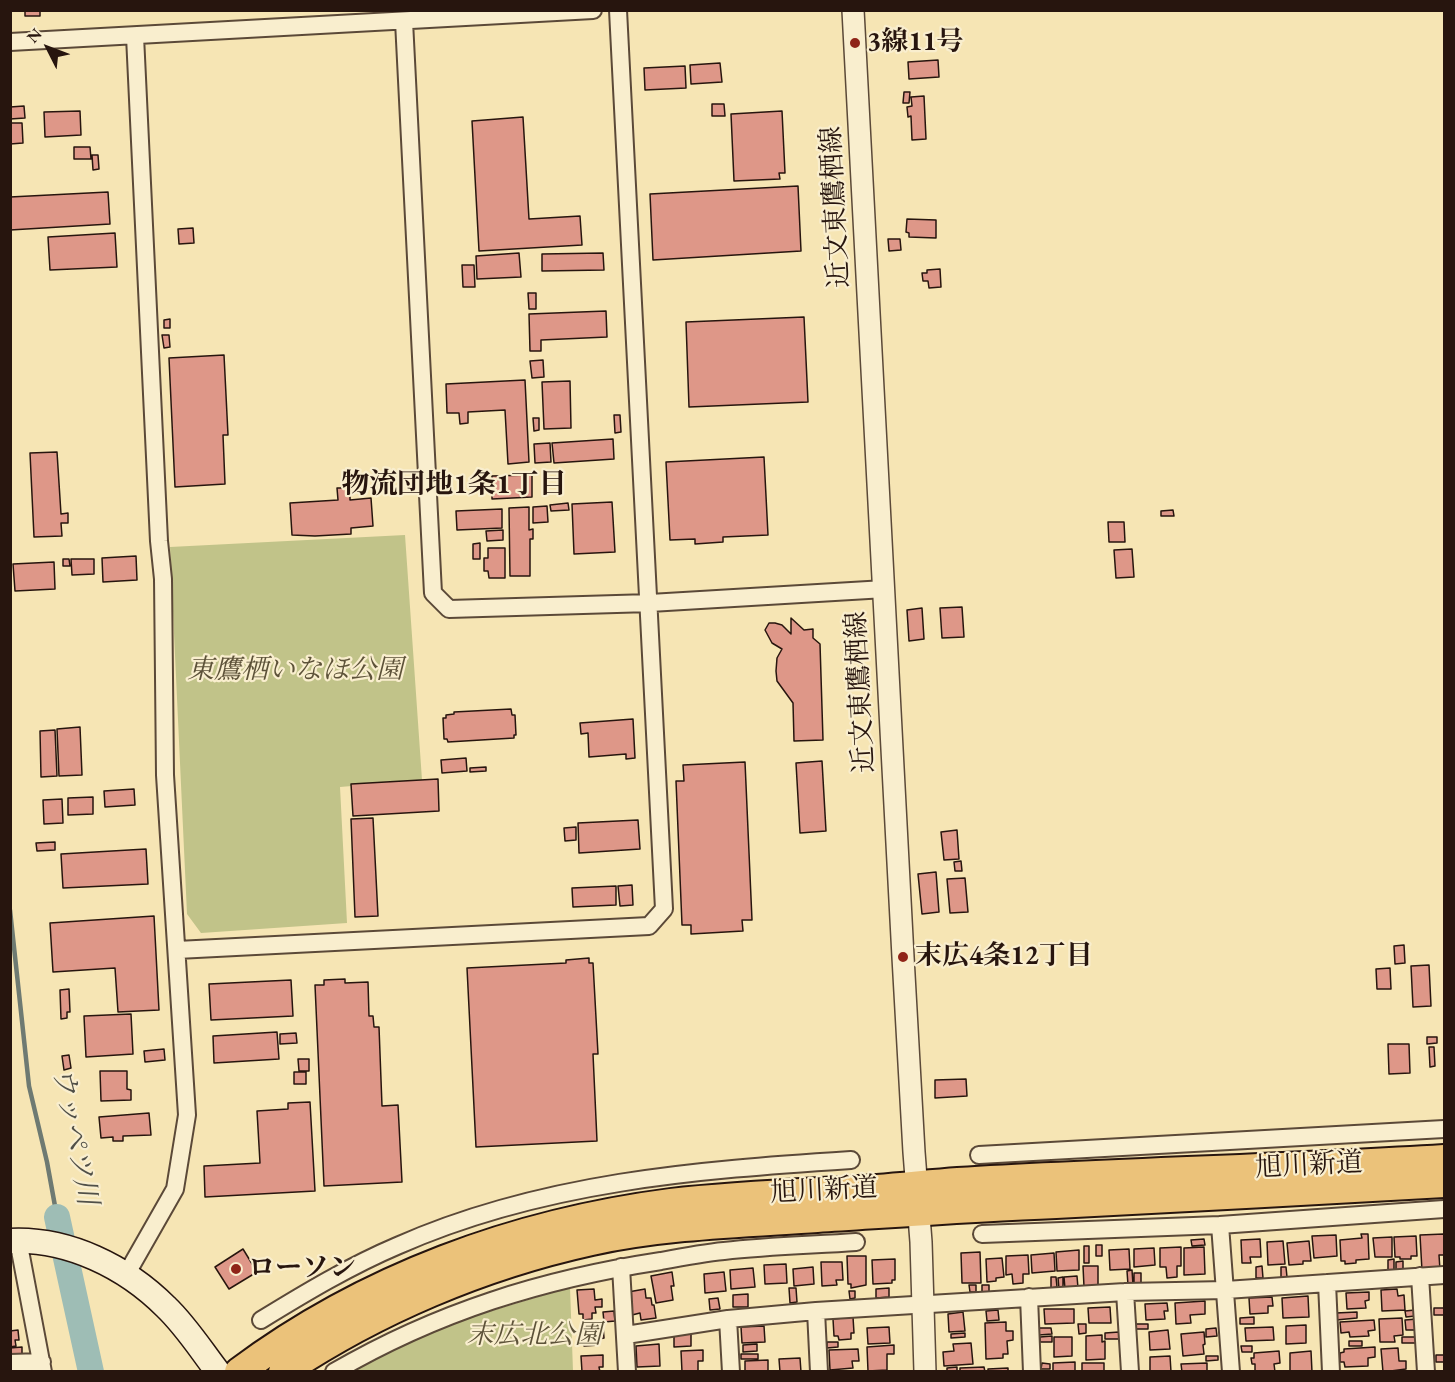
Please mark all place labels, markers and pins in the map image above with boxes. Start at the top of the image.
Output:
place label: 3線11号 [867,27,964,59]
marker: 3線11号 [848,36,862,50]
place label: 末広4条12丁目 [915,941,1093,973]
marker: 末広4条12丁目 [896,950,910,964]
place label: ローソン [248,1253,356,1285]
marker: ローソン [229,1262,243,1276]

